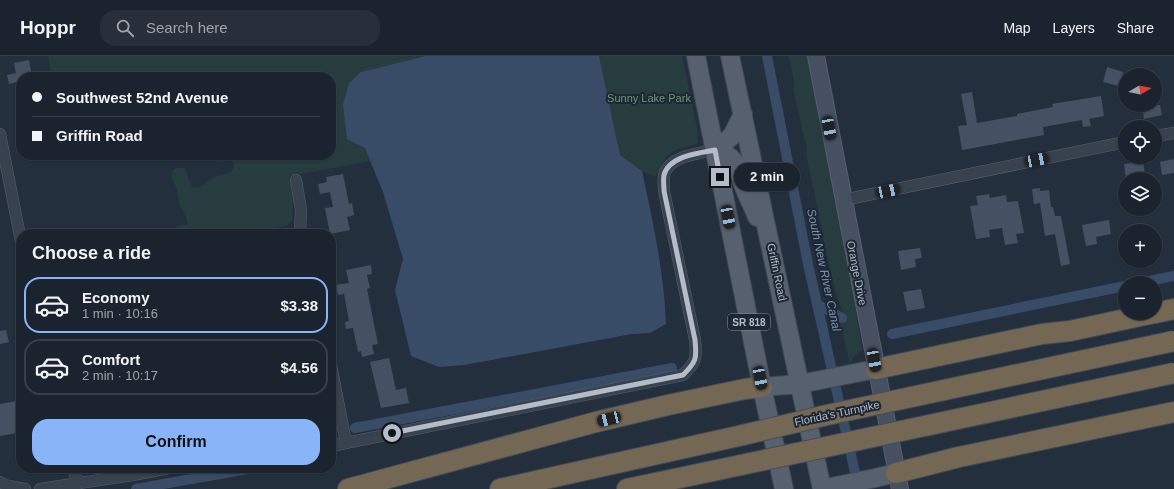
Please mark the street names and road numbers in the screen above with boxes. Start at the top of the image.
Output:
street label: Orange Drive [845,240,869,306]
street label: Griffin Road [765,242,789,302]
road number: SR 818 [728,314,770,330]
street label: Florida's Turnpike [793,398,881,428]

